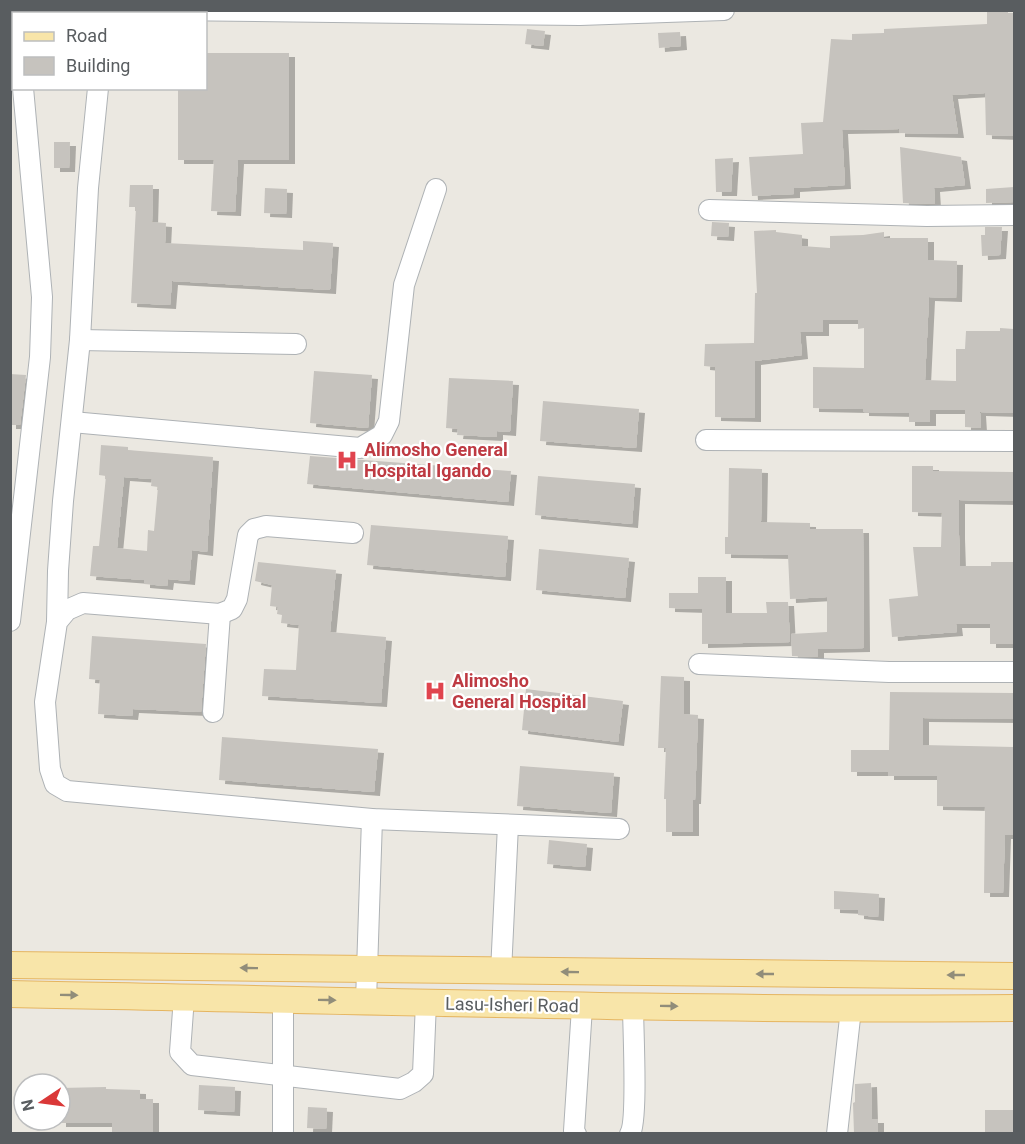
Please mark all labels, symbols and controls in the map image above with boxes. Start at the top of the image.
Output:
legend [12,12,207,90]
text: Road [66,25,107,46]
text: Building [66,55,130,76]
place label: Alimosho General Hospital Igando [364,439,508,481]
hospital icon: Alimosho General Hospital Igando [335,448,359,472]
place label: Alimosho General Hospital [452,670,586,712]
hospital icon: Alimosho General Hospital [423,679,447,703]
one-way arrow [239,963,258,973]
one-way arrow [560,968,579,977]
one-way arrow [755,969,774,979]
one-way arrow [947,970,966,980]
one-way arrow [59,991,78,1000]
street label: Lasu-Isheri Road [445,993,579,1016]
one-way arrow [317,995,336,1005]
one-way arrow [659,1002,678,1011]
north arrow [12,1072,72,1132]
text: N [17,1098,38,1113]

